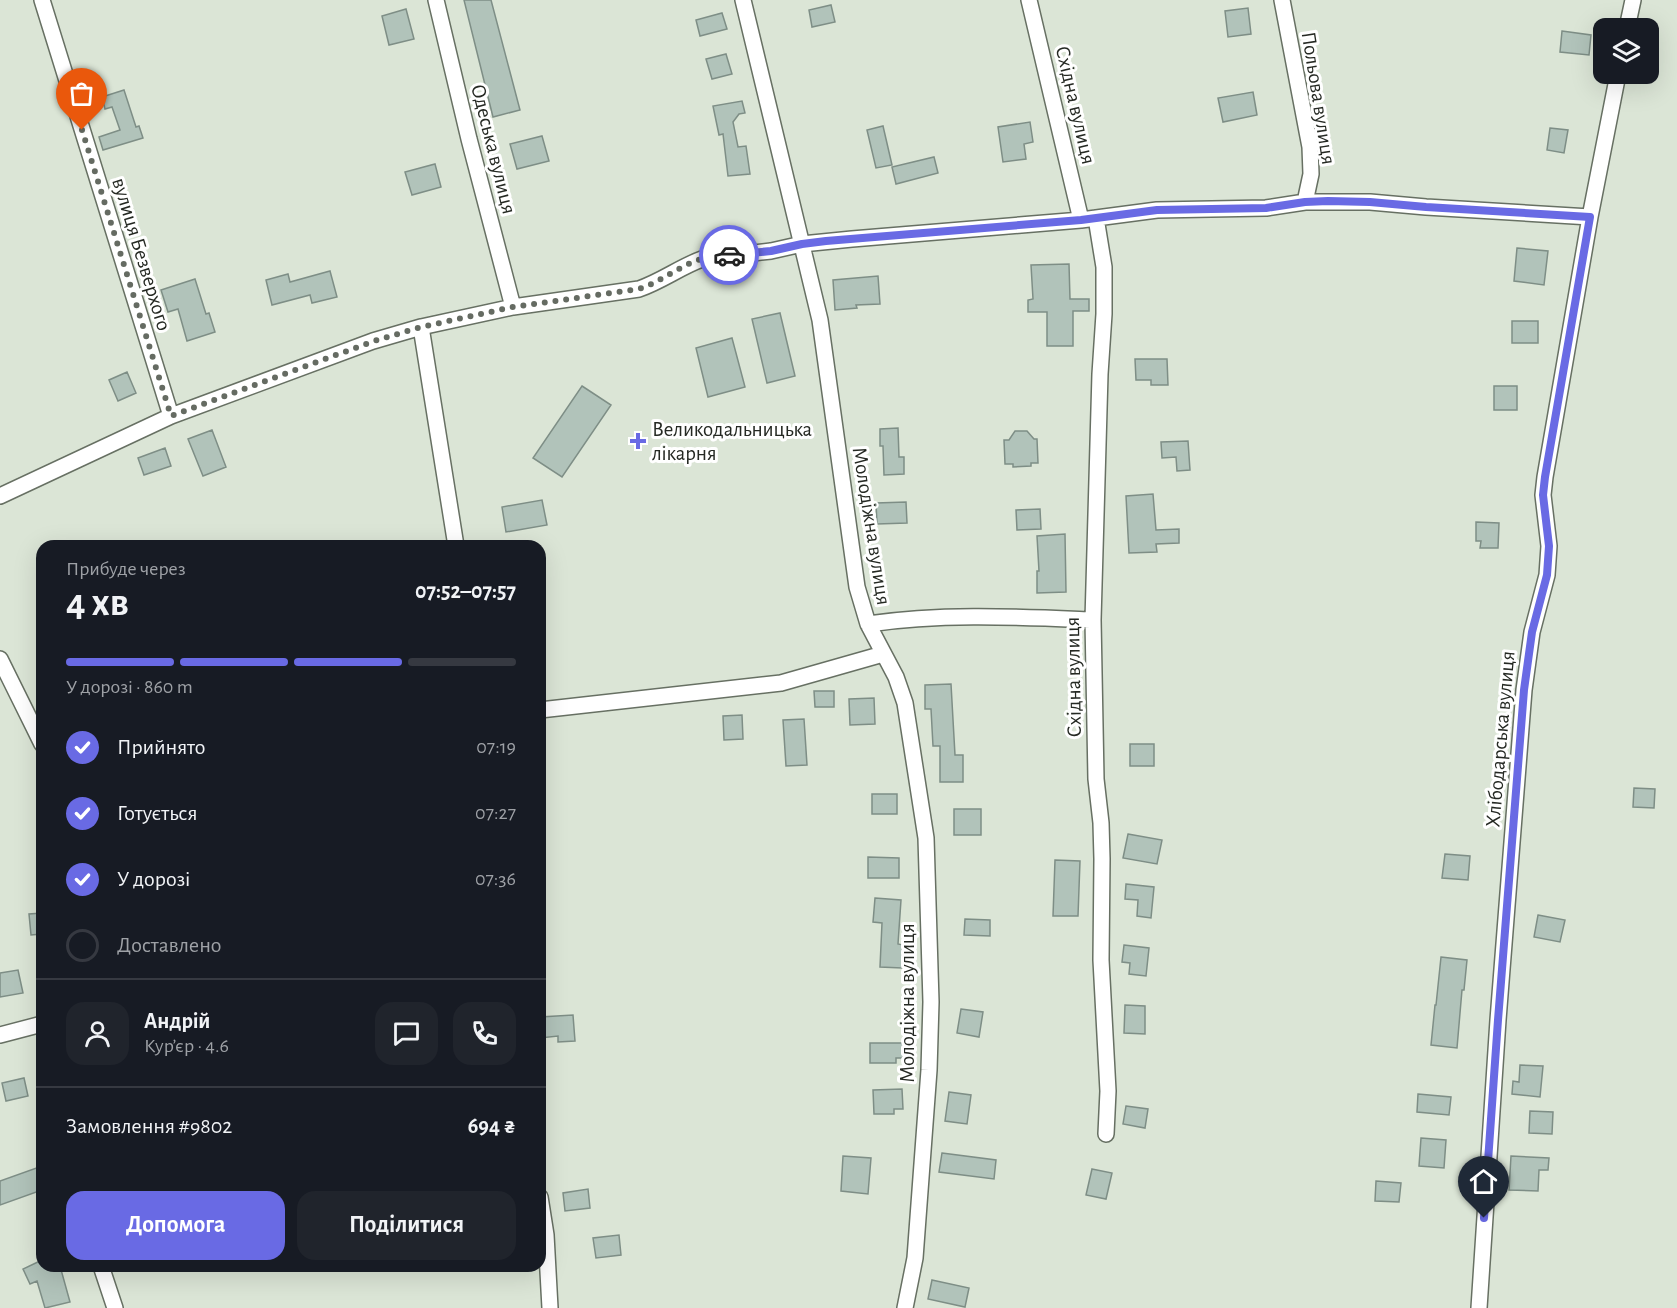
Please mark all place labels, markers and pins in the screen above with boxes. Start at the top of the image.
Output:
pin [56,68,107,130]
place label: Великодальницька лікарня [652,419,813,464]
marker: Великодальницька лікарня [629,432,647,450]
pin [1458,1156,1509,1218]

